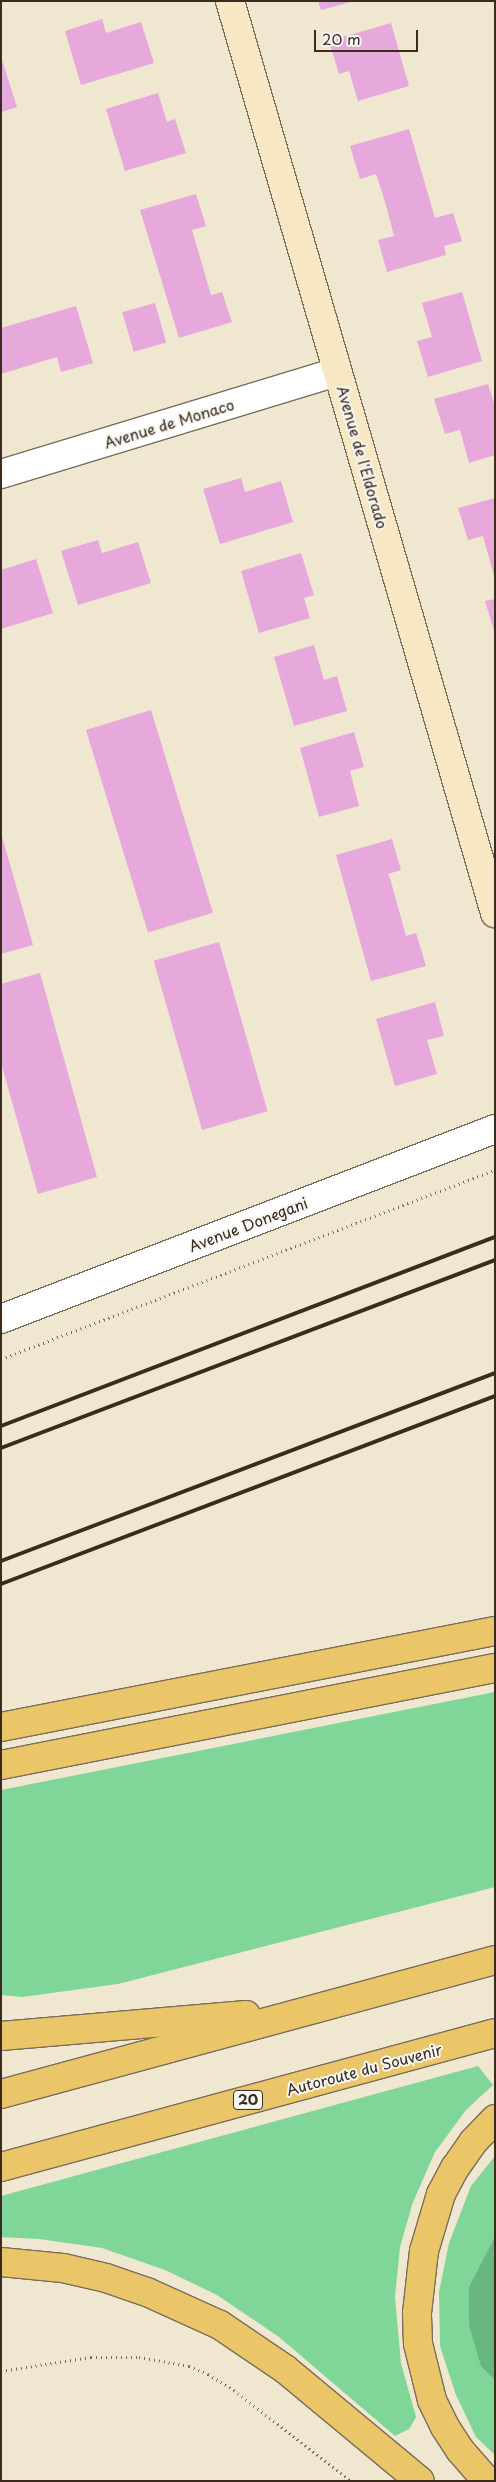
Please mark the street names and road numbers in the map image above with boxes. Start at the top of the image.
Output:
street label: Avenue de l'Eldorado [334,383,392,531]
street label: Avenue de Monaco [102,395,236,451]
street label: Avenue Donegani [186,1193,310,1255]
street label: Autoroute du Souvenir [284,2039,444,2099]
road number: 20 [232,2088,264,2112]

